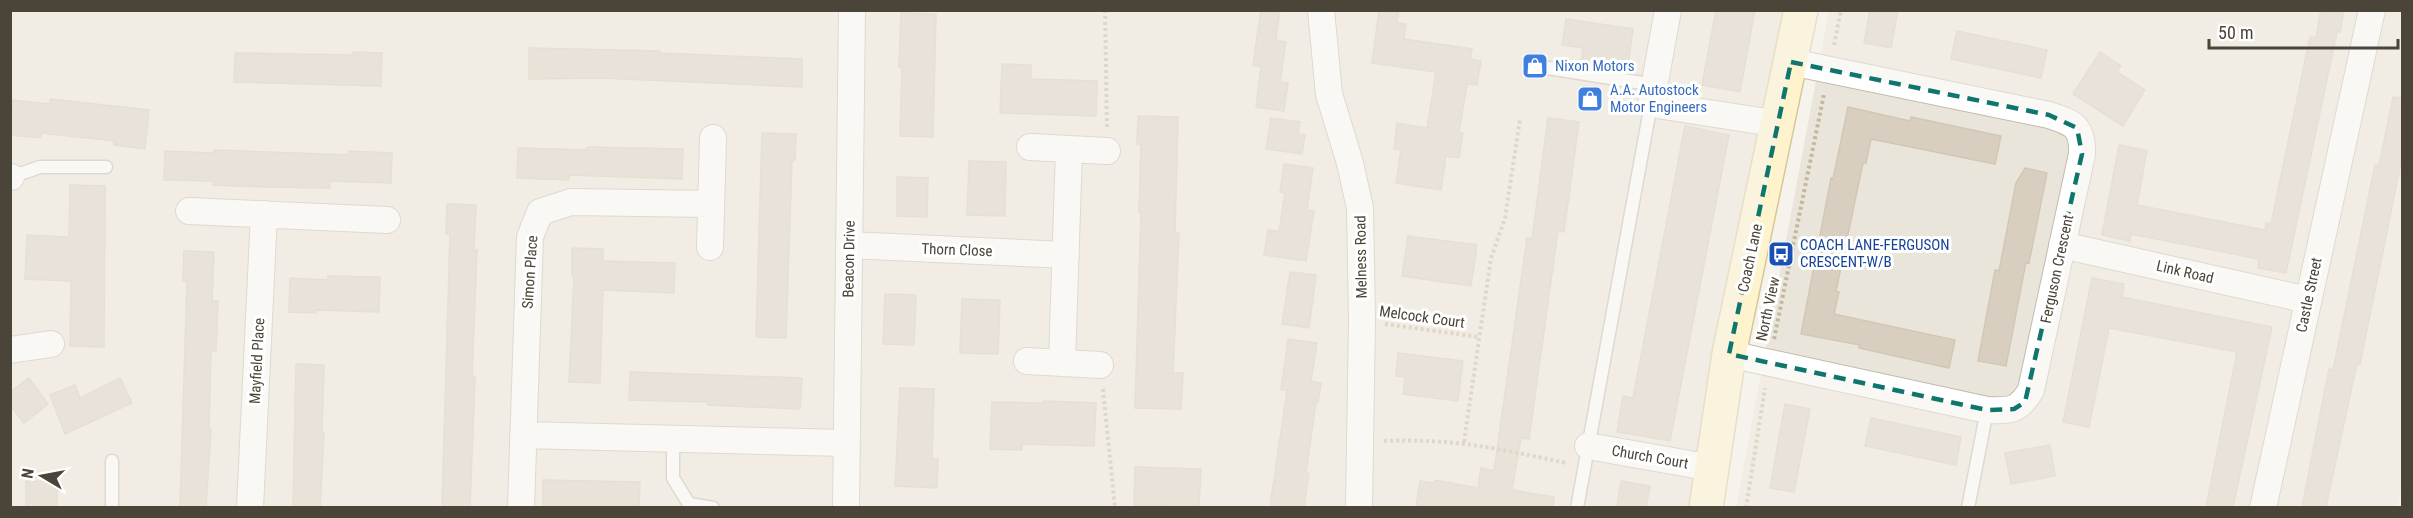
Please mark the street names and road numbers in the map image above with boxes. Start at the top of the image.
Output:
street label: Ferguson Crescent [2037,213,2077,325]
street label: Melness Road [1351,215,1371,299]
street label: Beacon Drive [839,220,859,298]
street label: Coach Lane [1734,222,1766,294]
street label: Simon Place [518,235,542,309]
street label: Thorn Close [921,240,993,260]
street label: Castle Street [2292,256,2326,334]
street label: Link Road [2155,257,2215,287]
street label: North View [1752,275,1784,343]
street label: Melcock Court [1378,302,1466,332]
street label: Mayfield Place [246,317,268,405]
street label: Church Court [1610,441,1690,473]

